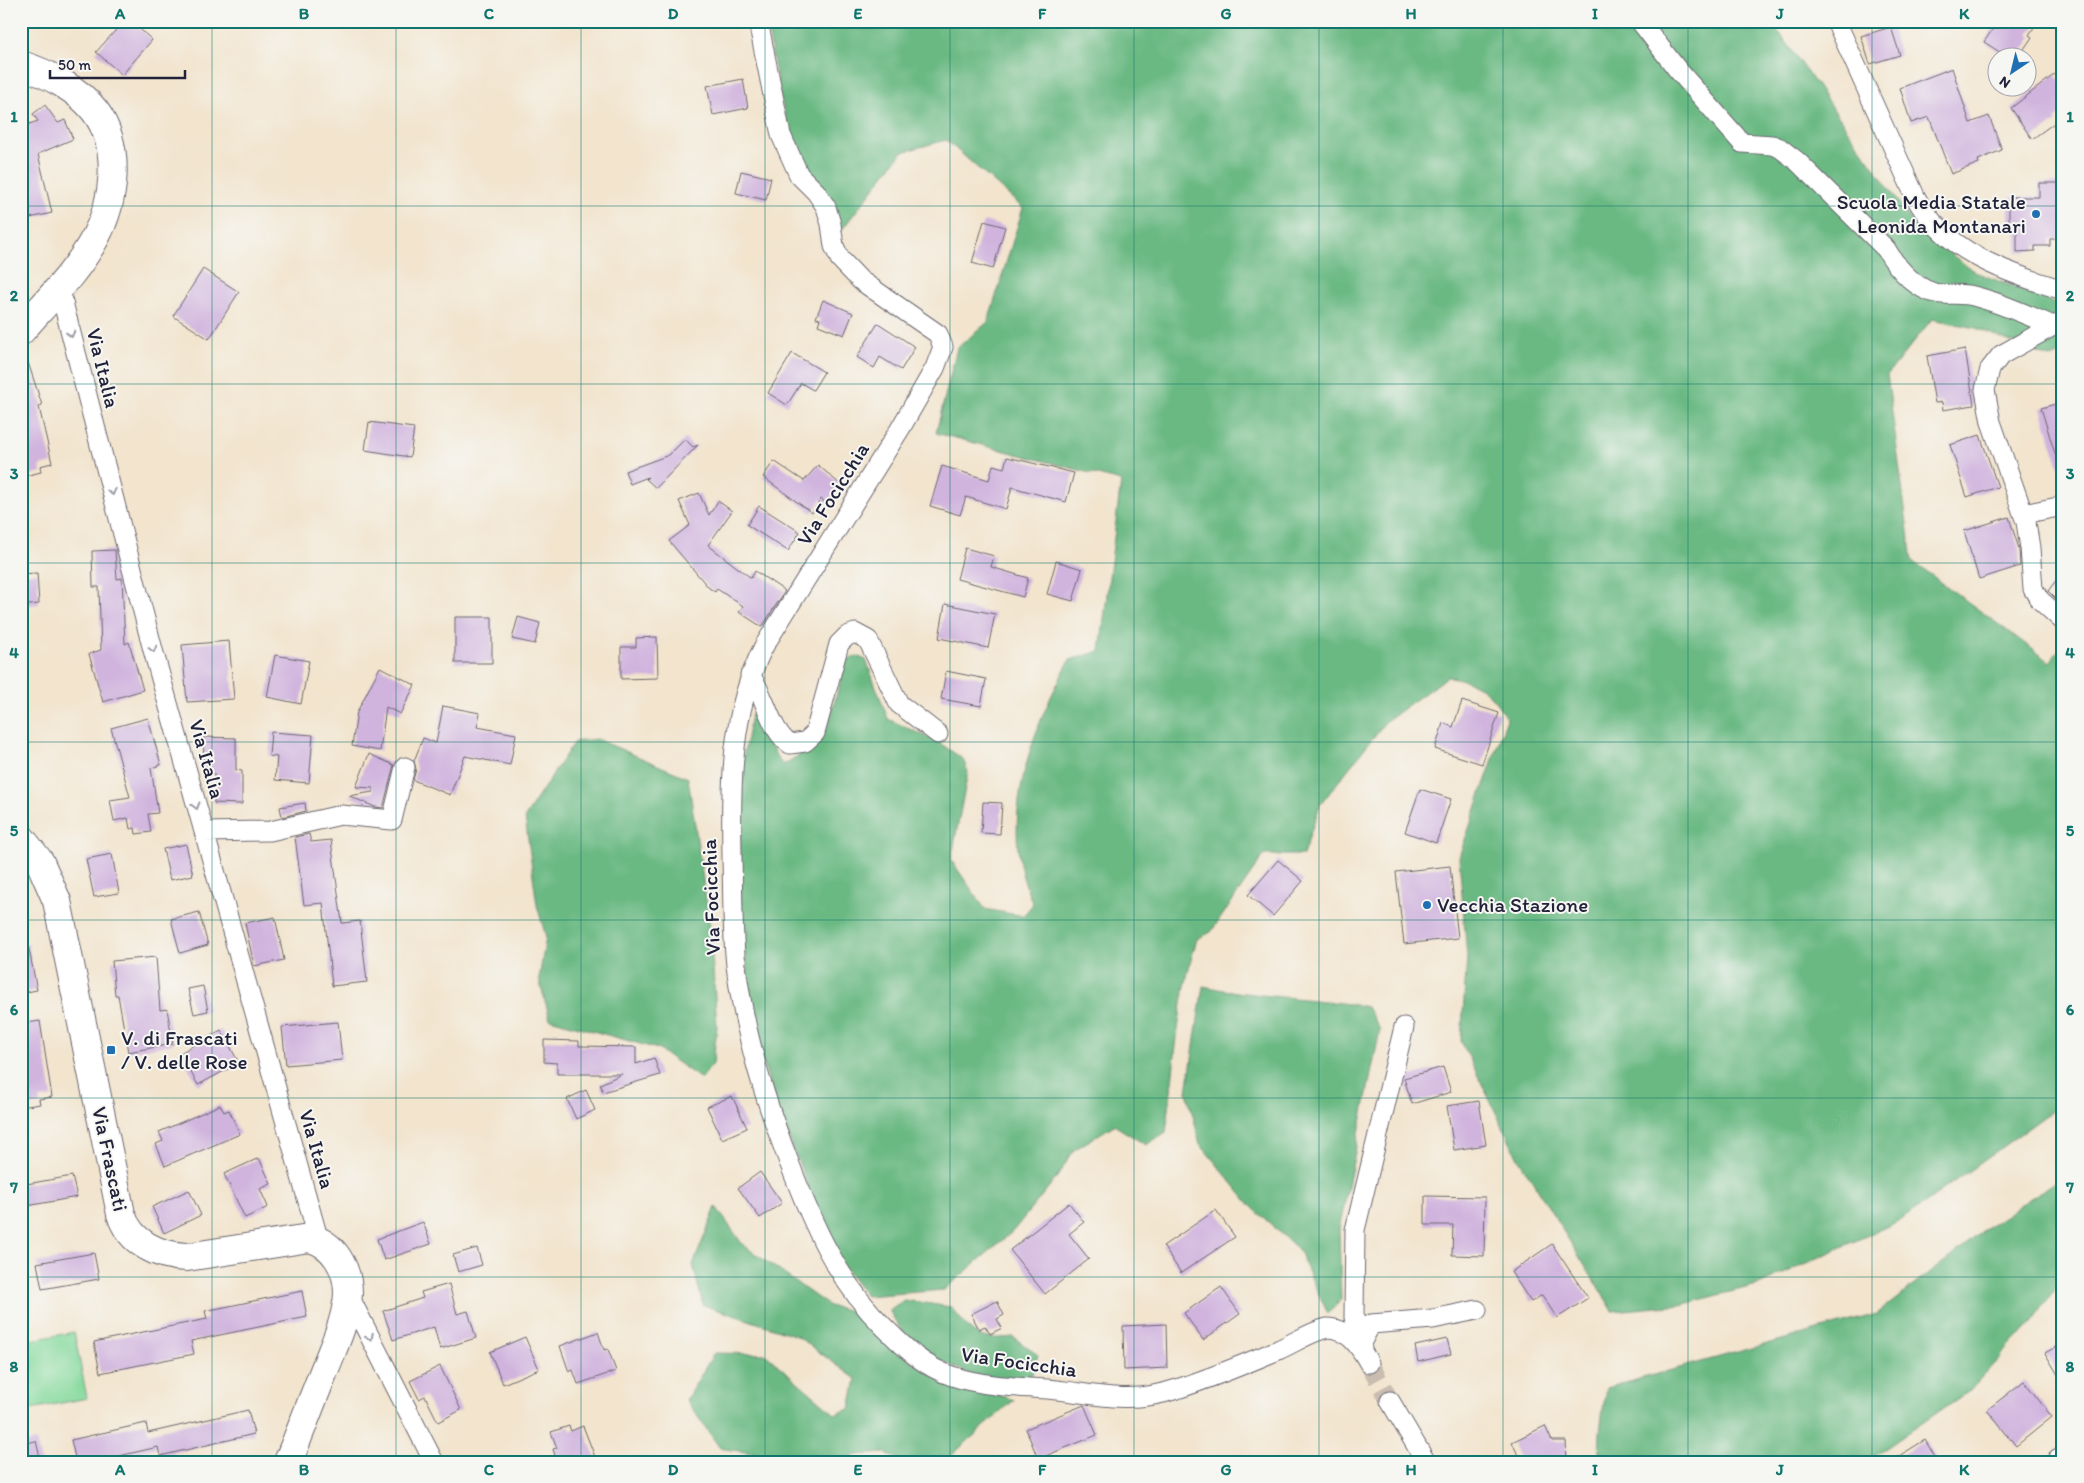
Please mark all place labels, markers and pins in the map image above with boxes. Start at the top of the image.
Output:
place label: Scuola Media Statale Leonida Montanari [1837,189,2026,238]
marker: Scuola Media Statale Leonida Montanari [2030,208,2042,220]
place label: Vecchia Stazione [1437,892,1588,917]
marker: Vecchia Stazione [1421,899,1433,911]
place label: V. di Frascati / V. delle Rose [121,1025,248,1074]
marker: V. di Frascati / V. delle Rose [105,1044,117,1056]

